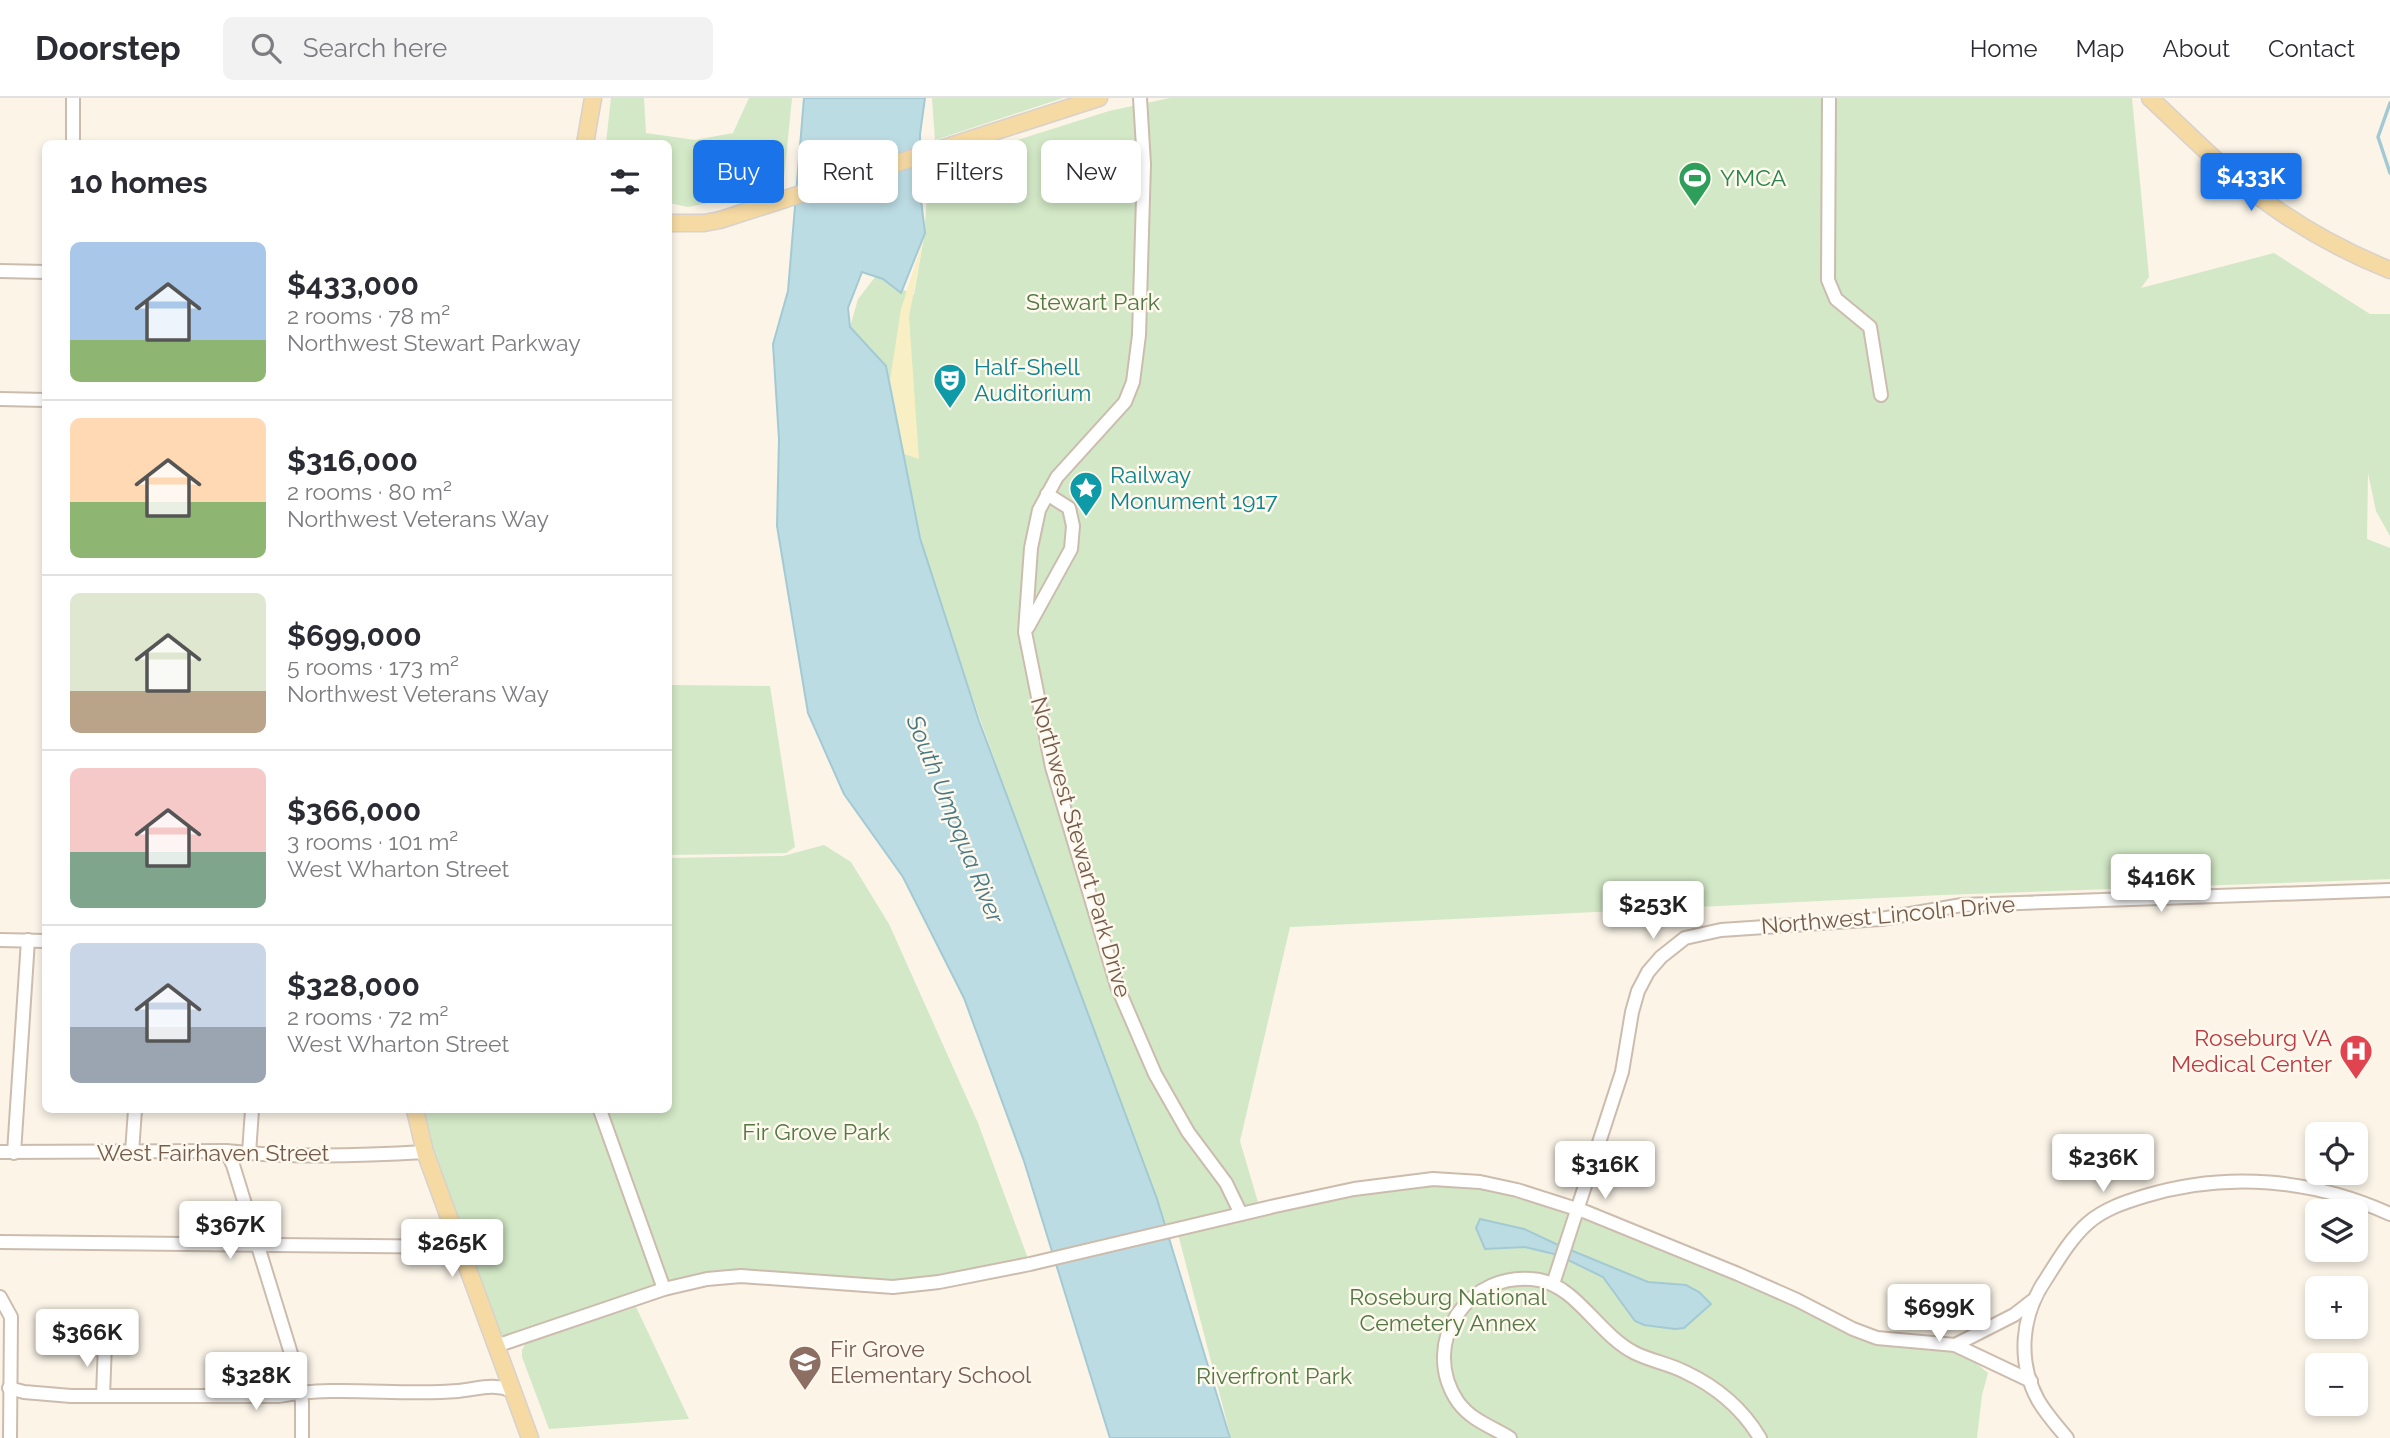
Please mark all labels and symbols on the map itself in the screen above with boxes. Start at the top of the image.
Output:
pin: $433K [2202,153,2300,213]
sports icon: YMCA [1676,159,1714,208]
place label: YMCA [1720,164,1787,191]
park label: Stewart Park [1026,288,1160,315]
place label: Half-Shell Auditorium [974,353,1091,406]
theatre icon: Half-Shell Auditorium [931,361,969,410]
place label: Railway Monument 1917 [1110,461,1278,514]
place icon: Railway Monument 1917 [1067,469,1105,518]
street label: Northwest Stewart Park Drive [1026,693,1137,1000]
water label: South Umpqua River [900,710,1011,928]
pin: $416K [2112,854,2210,914]
pin: $253K [1604,882,1702,941]
street label: Northwest Lincoln Drive [1760,890,2016,939]
place label: Roseburg VA Medical Center [2171,1024,2332,1077]
hospital icon: Roseburg VA Medical Center [2337,1032,2375,1081]
park label: Fir Grove Park [742,1118,890,1145]
pin: $236K [2054,1134,2152,1194]
street label: West Fairhaven Street [97,1139,329,1166]
pin: $316K [1556,1142,1654,1201]
pin: $367K [181,1202,279,1261]
pin: $265K [403,1220,501,1279]
park label: Roseburg National Cemetery Annex [1349,1283,1547,1336]
pin: $699K [1890,1284,1988,1344]
pin: $366K [38,1310,136,1369]
place label: Fir Grove Elementary School [830,1335,1032,1388]
school or university icon: Fir Grove Elementary School [786,1343,824,1392]
pin: $328K [207,1352,305,1412]
park label: Riverfront Park [1196,1362,1352,1389]

